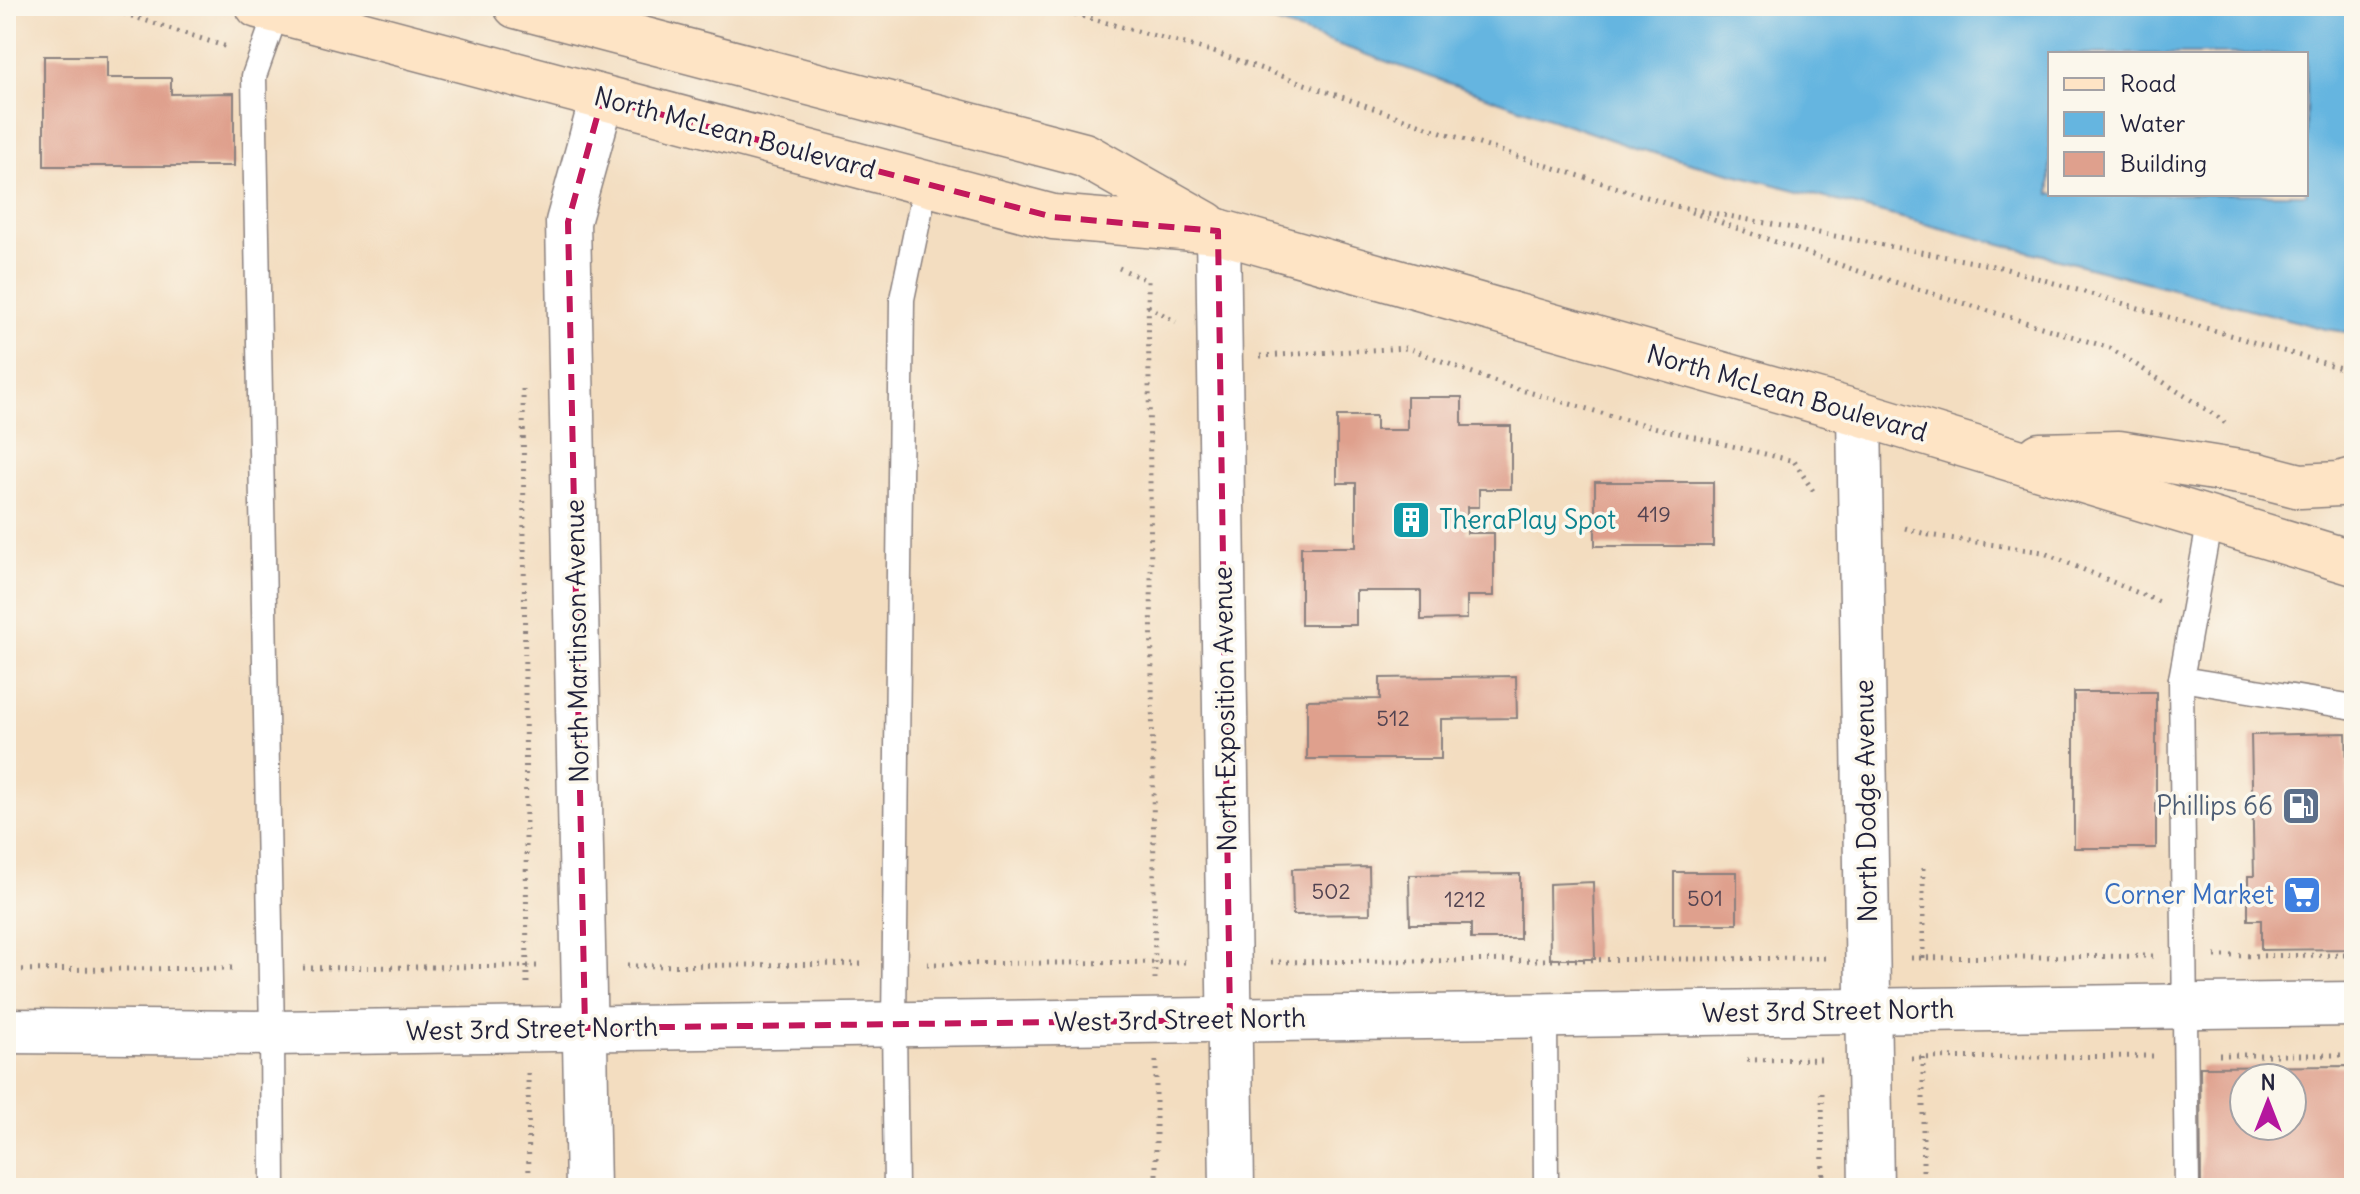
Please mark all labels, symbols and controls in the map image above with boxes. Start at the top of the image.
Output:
legend [2048,52,2308,196]
text: Road [2120,68,2176,98]
street label: North McLean Boulevard [591,79,879,186]
text: Water [2120,108,2185,138]
text: Building [2120,148,2207,178]
street label: North McLean Boulevard [1643,337,1931,448]
street label: North Martinson Avenue [558,499,595,783]
building icon: TheraPlay Spot [1390,499,1432,541]
house number: 419 [1637,500,1671,528]
place label: TheraPlay Spot [1439,503,1616,536]
street label: North Exposition Avenue [1206,566,1243,852]
street label: North Dodge Avenue [1847,679,1884,923]
house number: 512 [1376,704,1410,732]
fuel station icon: Phillips 66 [2280,785,2322,827]
place label: Phillips 66 [2156,789,2273,822]
supermarket icon: Corner Market [2281,874,2323,916]
house number: 502 [1311,877,1351,905]
place label: Corner Market [2104,878,2274,911]
house number: 501 [1687,884,1723,912]
house number: 1212 [1444,885,1486,913]
street label: West 3rd Street North [1702,992,1954,1029]
street label: West 3rd Street North [1054,1001,1306,1038]
street label: West 3rd Street North [406,1010,658,1047]
north arrow [2228,1062,2308,1142]
text: N [2260,1068,2276,1096]

